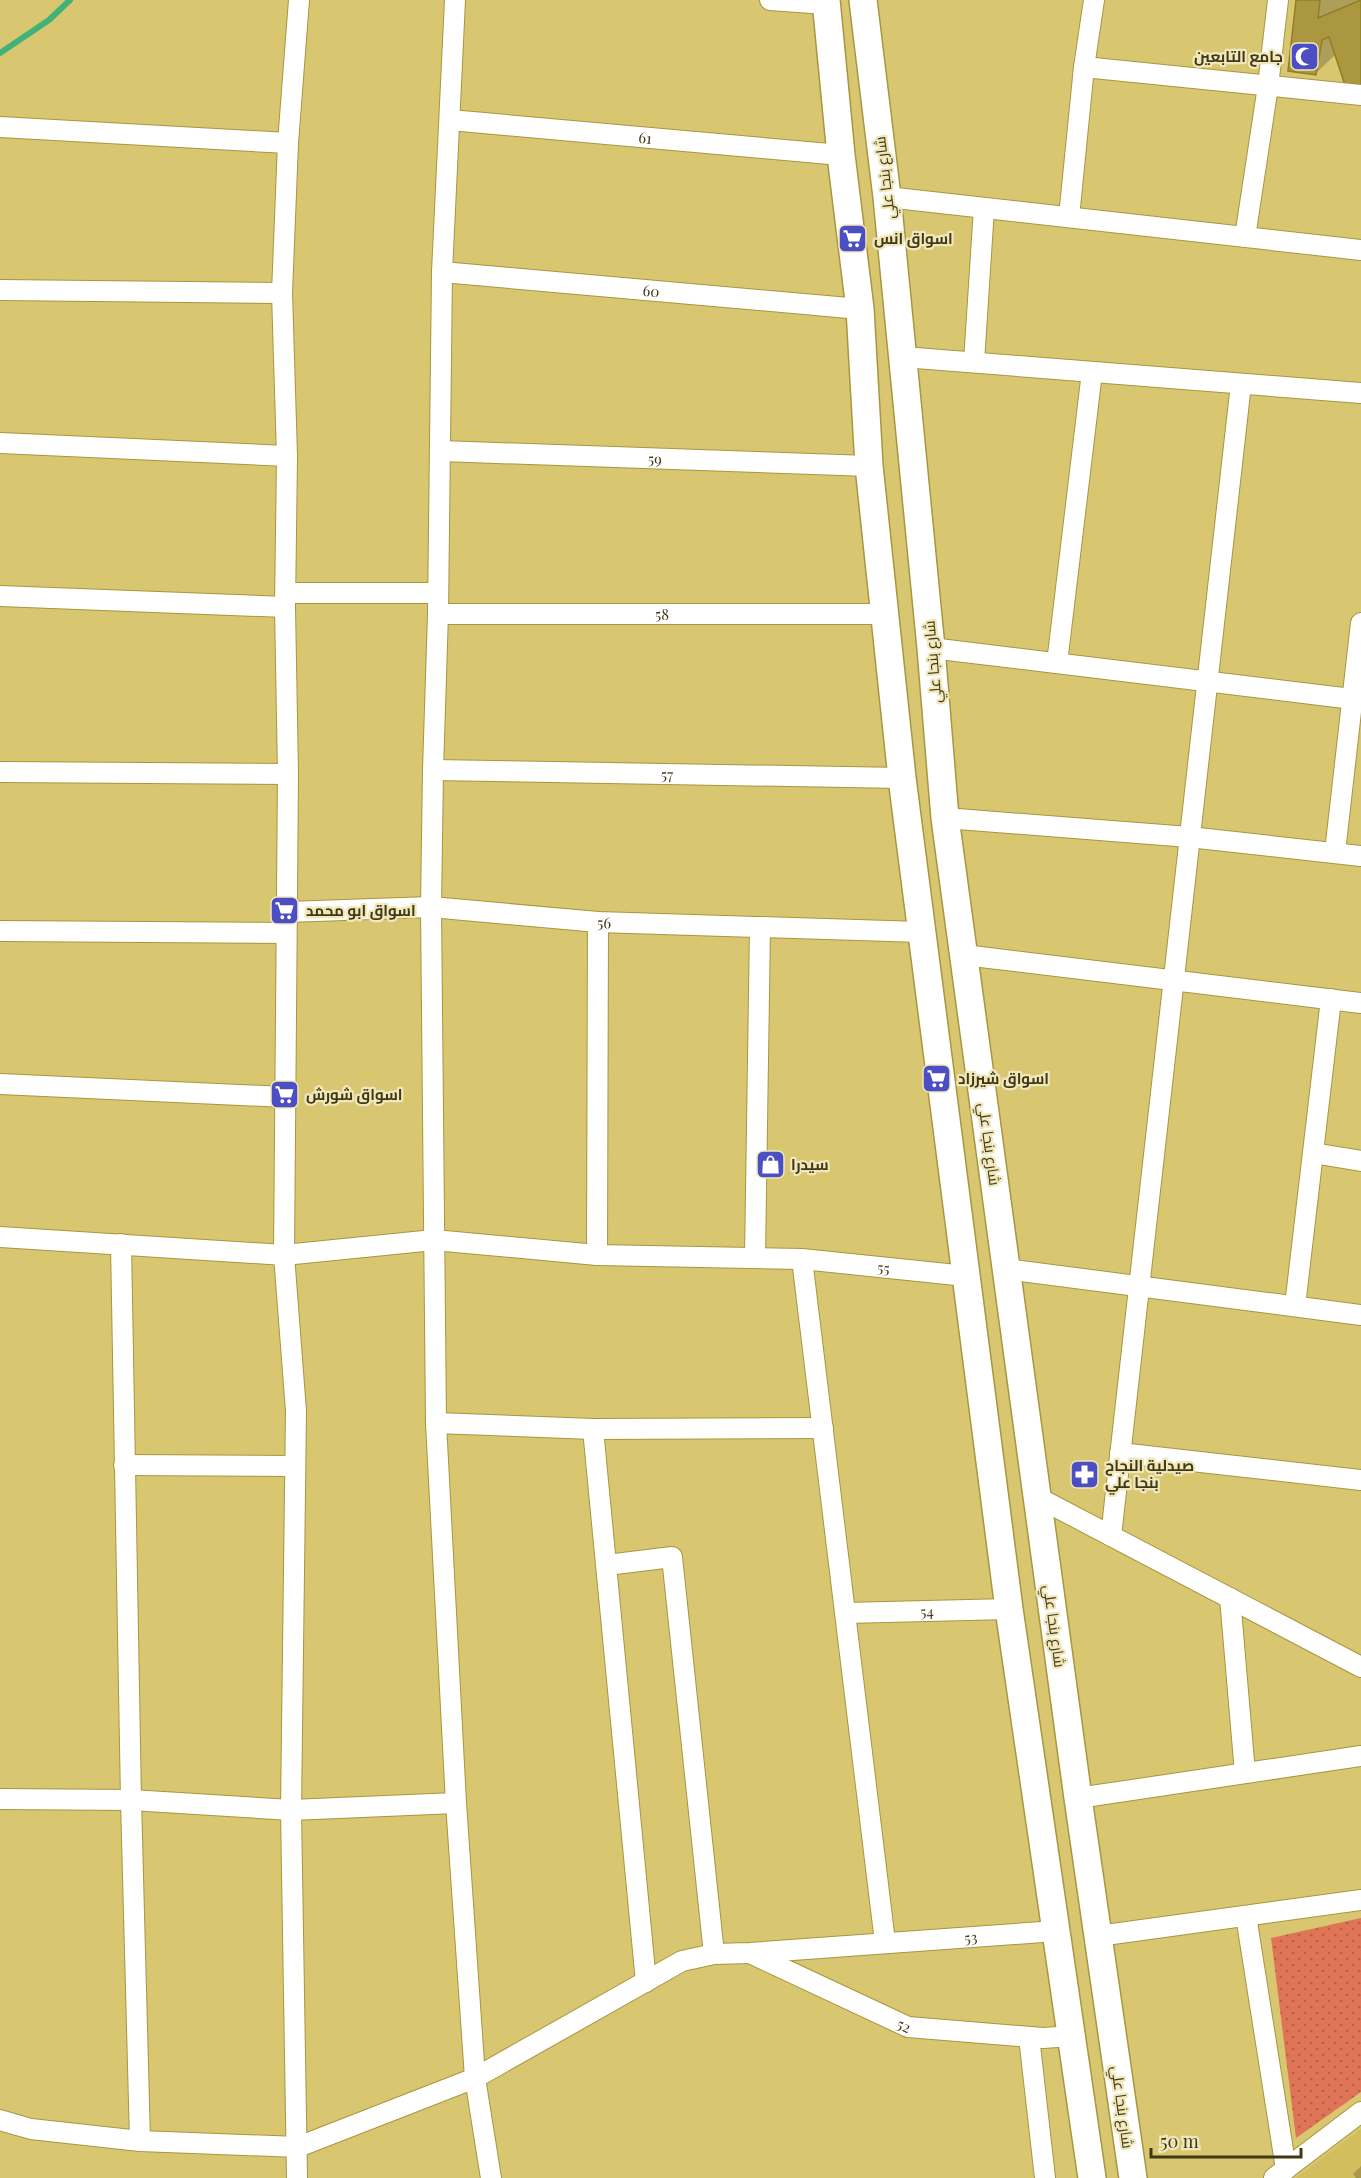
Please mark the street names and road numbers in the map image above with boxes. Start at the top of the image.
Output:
street label: 61 [638,127,653,148]
street label: شارع بنجا علي [869,135,902,220]
street label: 60 [642,280,660,301]
street label: 59 [648,448,662,469]
street label: 58 [655,604,669,624]
street label: شارع بنجا علي [918,619,949,704]
street label: 57 [661,764,673,784]
street label: 56 [597,912,612,932]
street label: شارع بنجا علي [971,1101,1006,1187]
street label: 55 [876,1257,891,1278]
street label: شارع بنجا علي [1036,1583,1071,1669]
street label: 54 [920,1601,934,1621]
street label: 53 [964,1927,978,1948]
street label: 52 [894,2013,914,2037]
street label: شارع بنجا علي [1104,2064,1139,2150]

